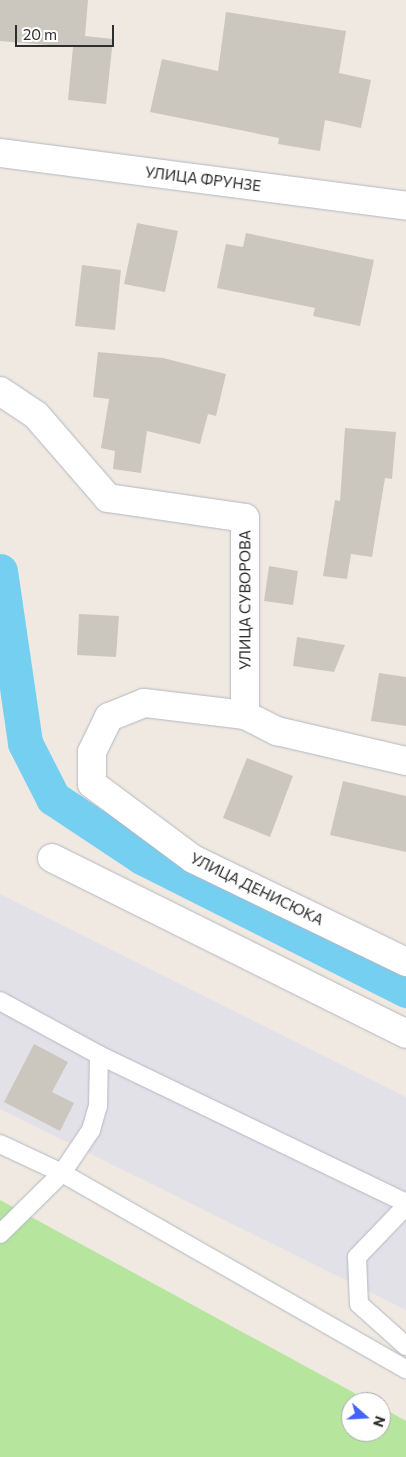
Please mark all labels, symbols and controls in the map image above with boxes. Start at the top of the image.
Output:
scale bar [18,15,116,47]
text: 20 m [23,25,57,43]
street label: УЛИЦА ФРУНЗЕ [144,163,262,195]
street label: УЛИЦА СУВОРОВА [236,530,254,670]
street label: УЛИЦА ДЕНИСЮКА [187,849,327,929]
north arrow [341,1392,391,1442]
text: N [370,1414,389,1429]

